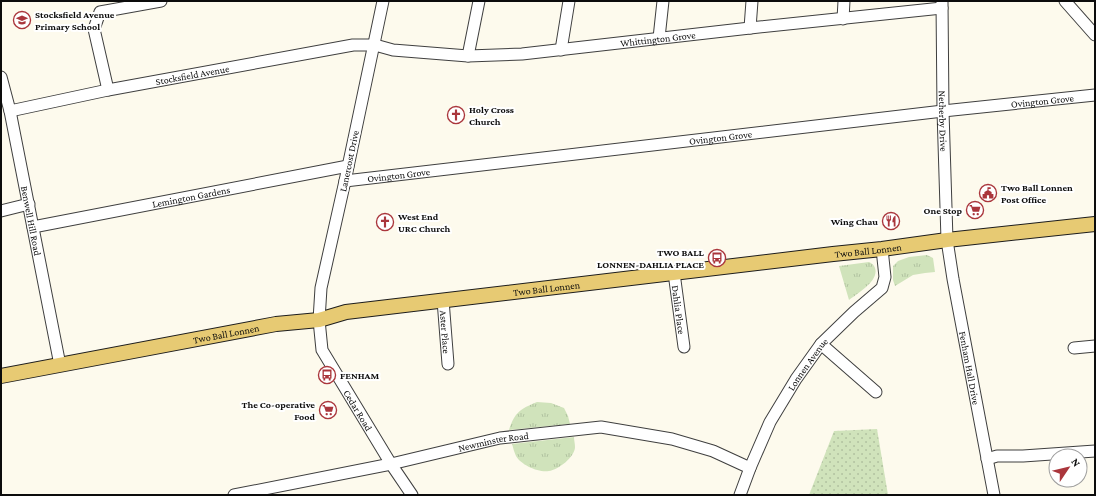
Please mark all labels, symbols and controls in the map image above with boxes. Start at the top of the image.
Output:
place label: Stocksfield Avenue Primary School [35,9,115,32]
school or university icon: Stocksfield Avenue Primary School [12,10,32,30]
street label: Whittington Grove [620,29,697,48]
street label: Stocksfield Avenue [155,62,231,87]
street label: Netherby Drive [937,90,950,152]
street label: Ovington Grove [1010,92,1075,109]
place label: Holy Cross Church [469,104,514,127]
church icon: Holy Cross Church [446,105,466,125]
street label: Ovington Grove [688,128,753,146]
street label: Lanercost Drive [337,129,361,193]
street label: Ovington Grove [367,166,431,184]
place label: Two Ball Lonnen Post Office [1001,182,1073,205]
street label: Lemington Gardens [151,183,231,209]
public building icon: Two Ball Lonnen Post Office [978,183,998,203]
street label: Benwell Hill Road [19,185,44,257]
supermarket icon: One Stop [965,200,985,220]
place label: One Stop [924,205,962,216]
place label: West End URC Church [397,211,450,234]
restaurant icon: Wing Chau [881,211,901,231]
church icon: West End URC Church [375,212,395,232]
place label: Wing Chau [830,216,878,227]
street label: Two Ball Lonnen [834,241,903,259]
place label: TWO BALL LONNEN-DAHLIA PLACE [597,247,705,270]
bus stop icon: TWO BALL LONNEN-DAHLIA PLACE [707,248,727,268]
street label: Two Ball Lonnen [512,279,581,298]
street label: Dahlia Place [670,285,688,335]
street label: Aster Place [438,310,453,355]
street label: Two Ball Lonnen [192,322,261,345]
street label: Fenham Hall Drive [958,330,982,406]
street label: Lonnen Avenue [785,335,830,392]
bus stop icon: FENHAM [317,365,337,385]
place label: FENHAM [340,370,380,381]
street label: Cedar Road [342,388,375,433]
place label: The Co-operative Food [241,399,316,422]
supermarket icon: The Co-operative Food [318,400,338,420]
street label: Newminster Road [457,429,530,453]
north arrow [1048,448,1088,488]
text: N [1069,456,1084,469]

